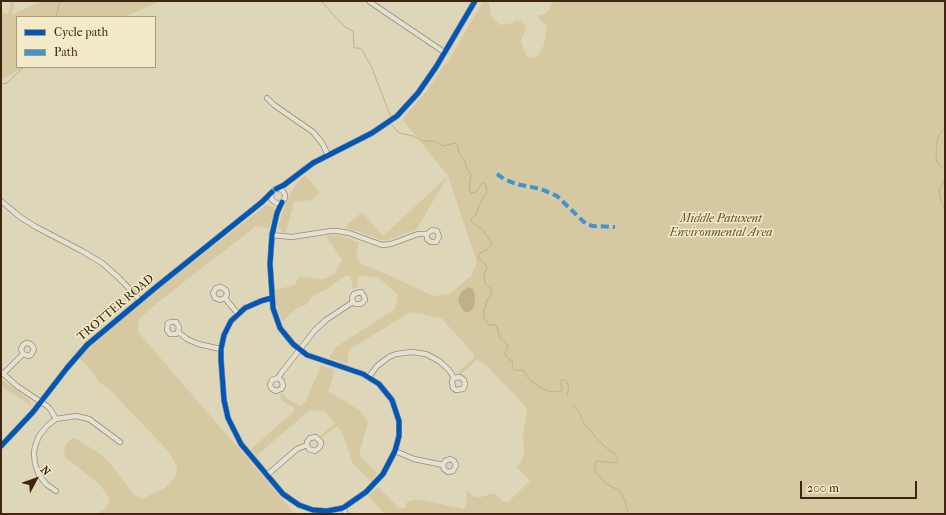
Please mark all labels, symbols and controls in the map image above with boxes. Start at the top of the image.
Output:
legend [16,16,156,68]
text: Cycle path [54,25,108,39]
text: Path [54,45,78,59]
park label: Middle Patuxent Environmental Area [669,212,773,240]
street label: TROTTER ROAD [75,272,157,344]
north arrow [16,459,56,499]
text: N [38,463,53,478]
scale bar [802,473,919,499]
text: 200 m [807,481,839,495]

